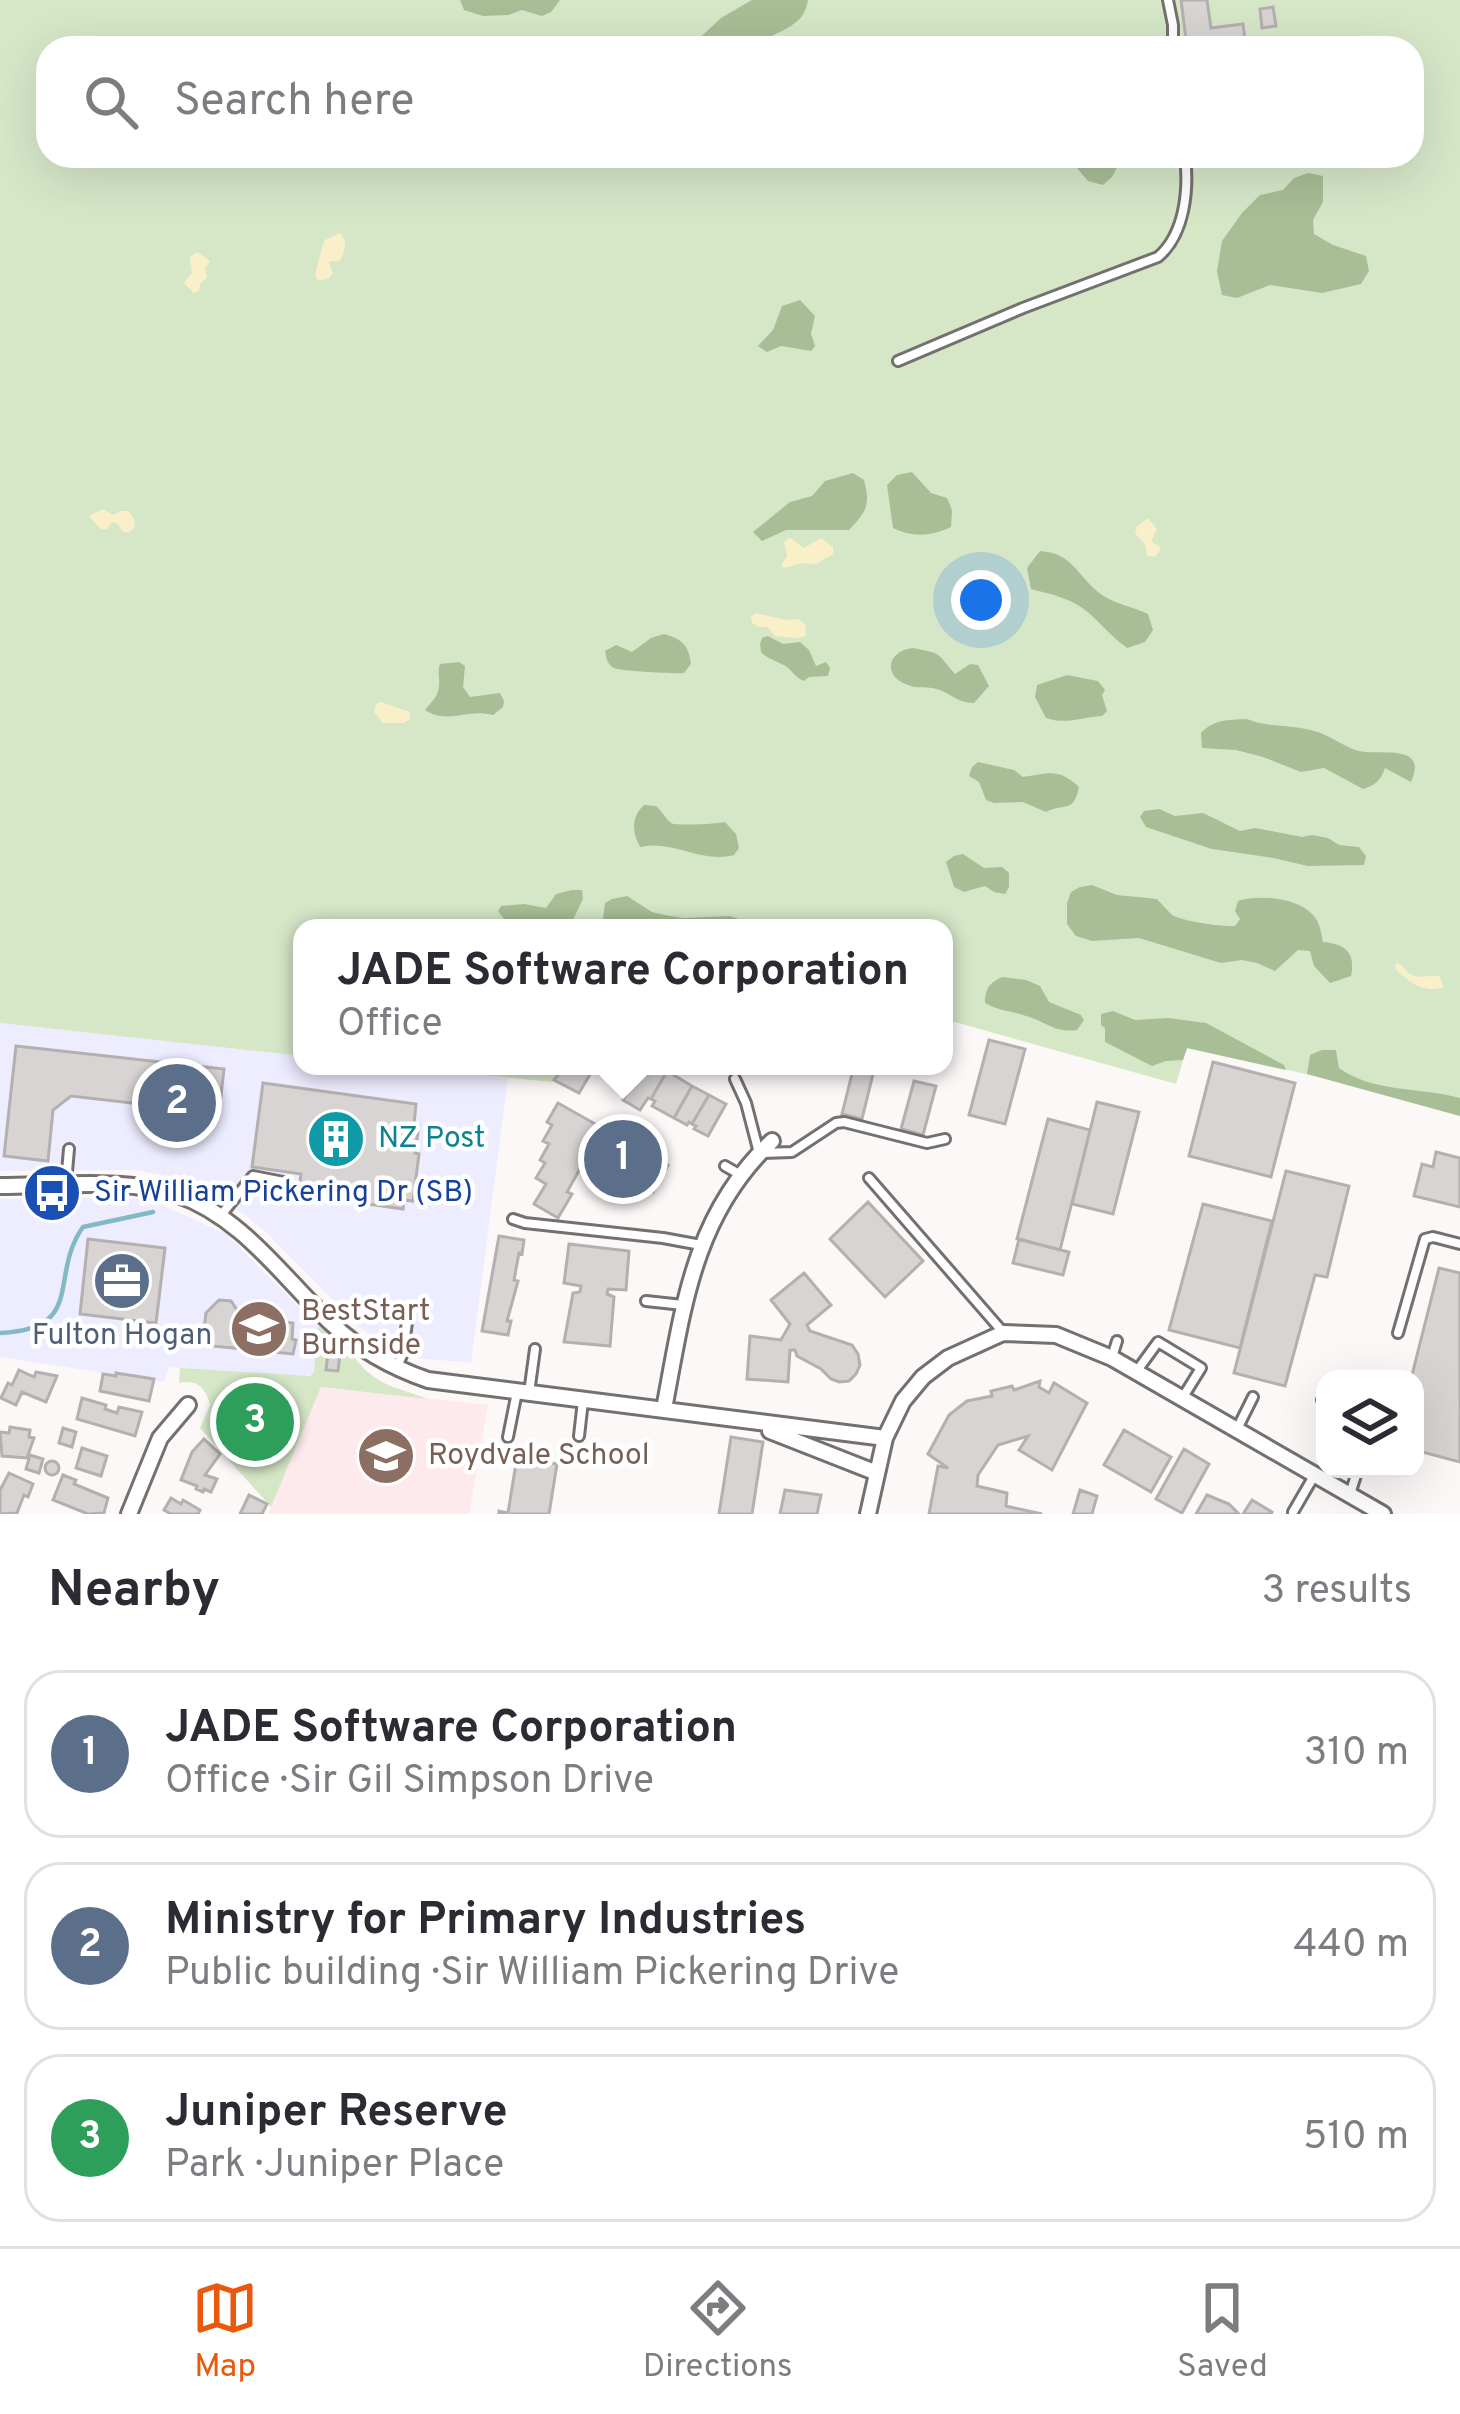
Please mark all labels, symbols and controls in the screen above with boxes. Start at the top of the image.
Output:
search box [36,36,1424,168]
icon: search [78,69,144,135]
text: Search here [174,74,414,131]
your location [951,570,1011,630]
popup [293,919,953,1075]
text: JADE Software Corporation [337,944,909,1001]
text: Office [337,1001,442,1050]
pin: 2 [138,1058,216,1148]
building icon: NZ Post [305,1108,367,1170]
pin: 1 [584,1114,662,1204]
place label: NZ Post [378,1121,485,1158]
bus stop icon: Sir William Pickering Dr (SB) [21,1162,83,1224]
place label: Sir William Pickering Dr (SB) [94,1175,473,1212]
office icon: Fulton Hogan [91,1250,153,1312]
place label: BestStart Burnside [301,1294,430,1365]
school or university icon: BestStart Burnside [228,1298,290,1360]
place label: Fulton Hogan [32,1318,212,1355]
map controls [1316,1370,1424,1478]
button: layers [1316,1370,1424,1478]
pin: 3 [216,1377,294,1467]
school or university icon: Roydvale School [355,1425,417,1487]
place label: Roydvale School [428,1438,650,1475]
text: Nearby [48,1560,220,1625]
text: 3 results [1262,1568,1412,1617]
text: JADE Software Corporation [165,1701,737,1758]
text: 1 [82,1730,98,1779]
text: 310 m [1304,1730,1409,1779]
text: Office · Sir Gil Simpson Drive [165,1758,654,1807]
text: Ministry for Primary Industries [165,1893,806,1950]
text: 2 [78,1922,102,1971]
text: 440 m [1293,1922,1409,1971]
text: Public building · Sir William Pickering Drive [165,1950,899,1999]
text: Juniper Reserve [165,2085,508,2142]
text: 3 [78,2114,102,2163]
text: 510 m [1303,2114,1409,2163]
text: Park · Juniper Place [165,2142,504,2191]
tab: Map [192,2275,258,2389]
tab: Directions [643,2275,793,2389]
tab: Saved [1177,2275,1268,2389]

